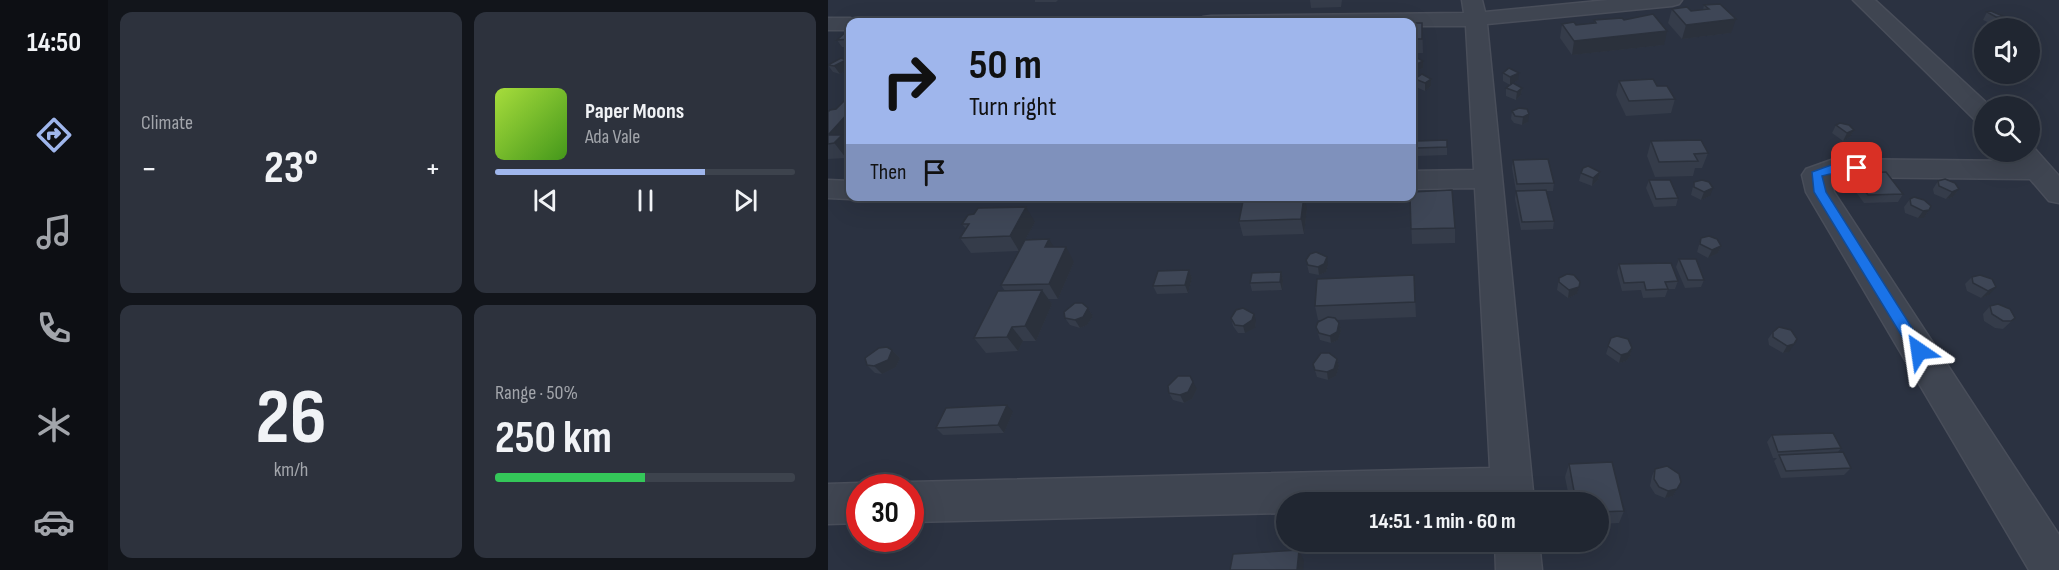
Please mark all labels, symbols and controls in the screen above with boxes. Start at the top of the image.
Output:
map controls [1974,18,2040,162]
button: sound [1974,18,2040,84]
text: 14:50 [27,27,81,59]
text: 50 m [969,40,1042,91]
icon: right [870,42,948,120]
text: Turn right [969,91,1056,123]
button: search [1974,96,2040,162]
text: Paper Moons [585,98,684,125]
text: Climate [141,111,193,135]
icon: directions [33,114,75,156]
text: Ada Vale [585,125,640,149]
text: 23° [264,141,318,196]
pin [1831,142,1882,193]
text: − [141,149,157,189]
text: + [425,149,441,189]
icon: arrive [1840,151,1873,184]
icon: arrive [918,156,951,189]
text: Then [870,159,906,186]
icon: previous [529,184,562,217]
icon: pause [629,184,662,217]
icon: next [729,184,762,217]
icon: music [33,211,75,253]
icon: phone [33,307,75,349]
position arrow [1887,319,1951,383]
text: 26 [256,372,326,465]
text: Range · 50% [495,381,578,405]
icon: climate [33,404,75,446]
text: 250 km [495,411,612,466]
text: km/h [274,458,308,482]
speed limit sign: 30 [846,474,924,552]
icon: car [33,501,75,543]
text: 14:51 · 1 min · 60 m [1369,508,1516,535]

